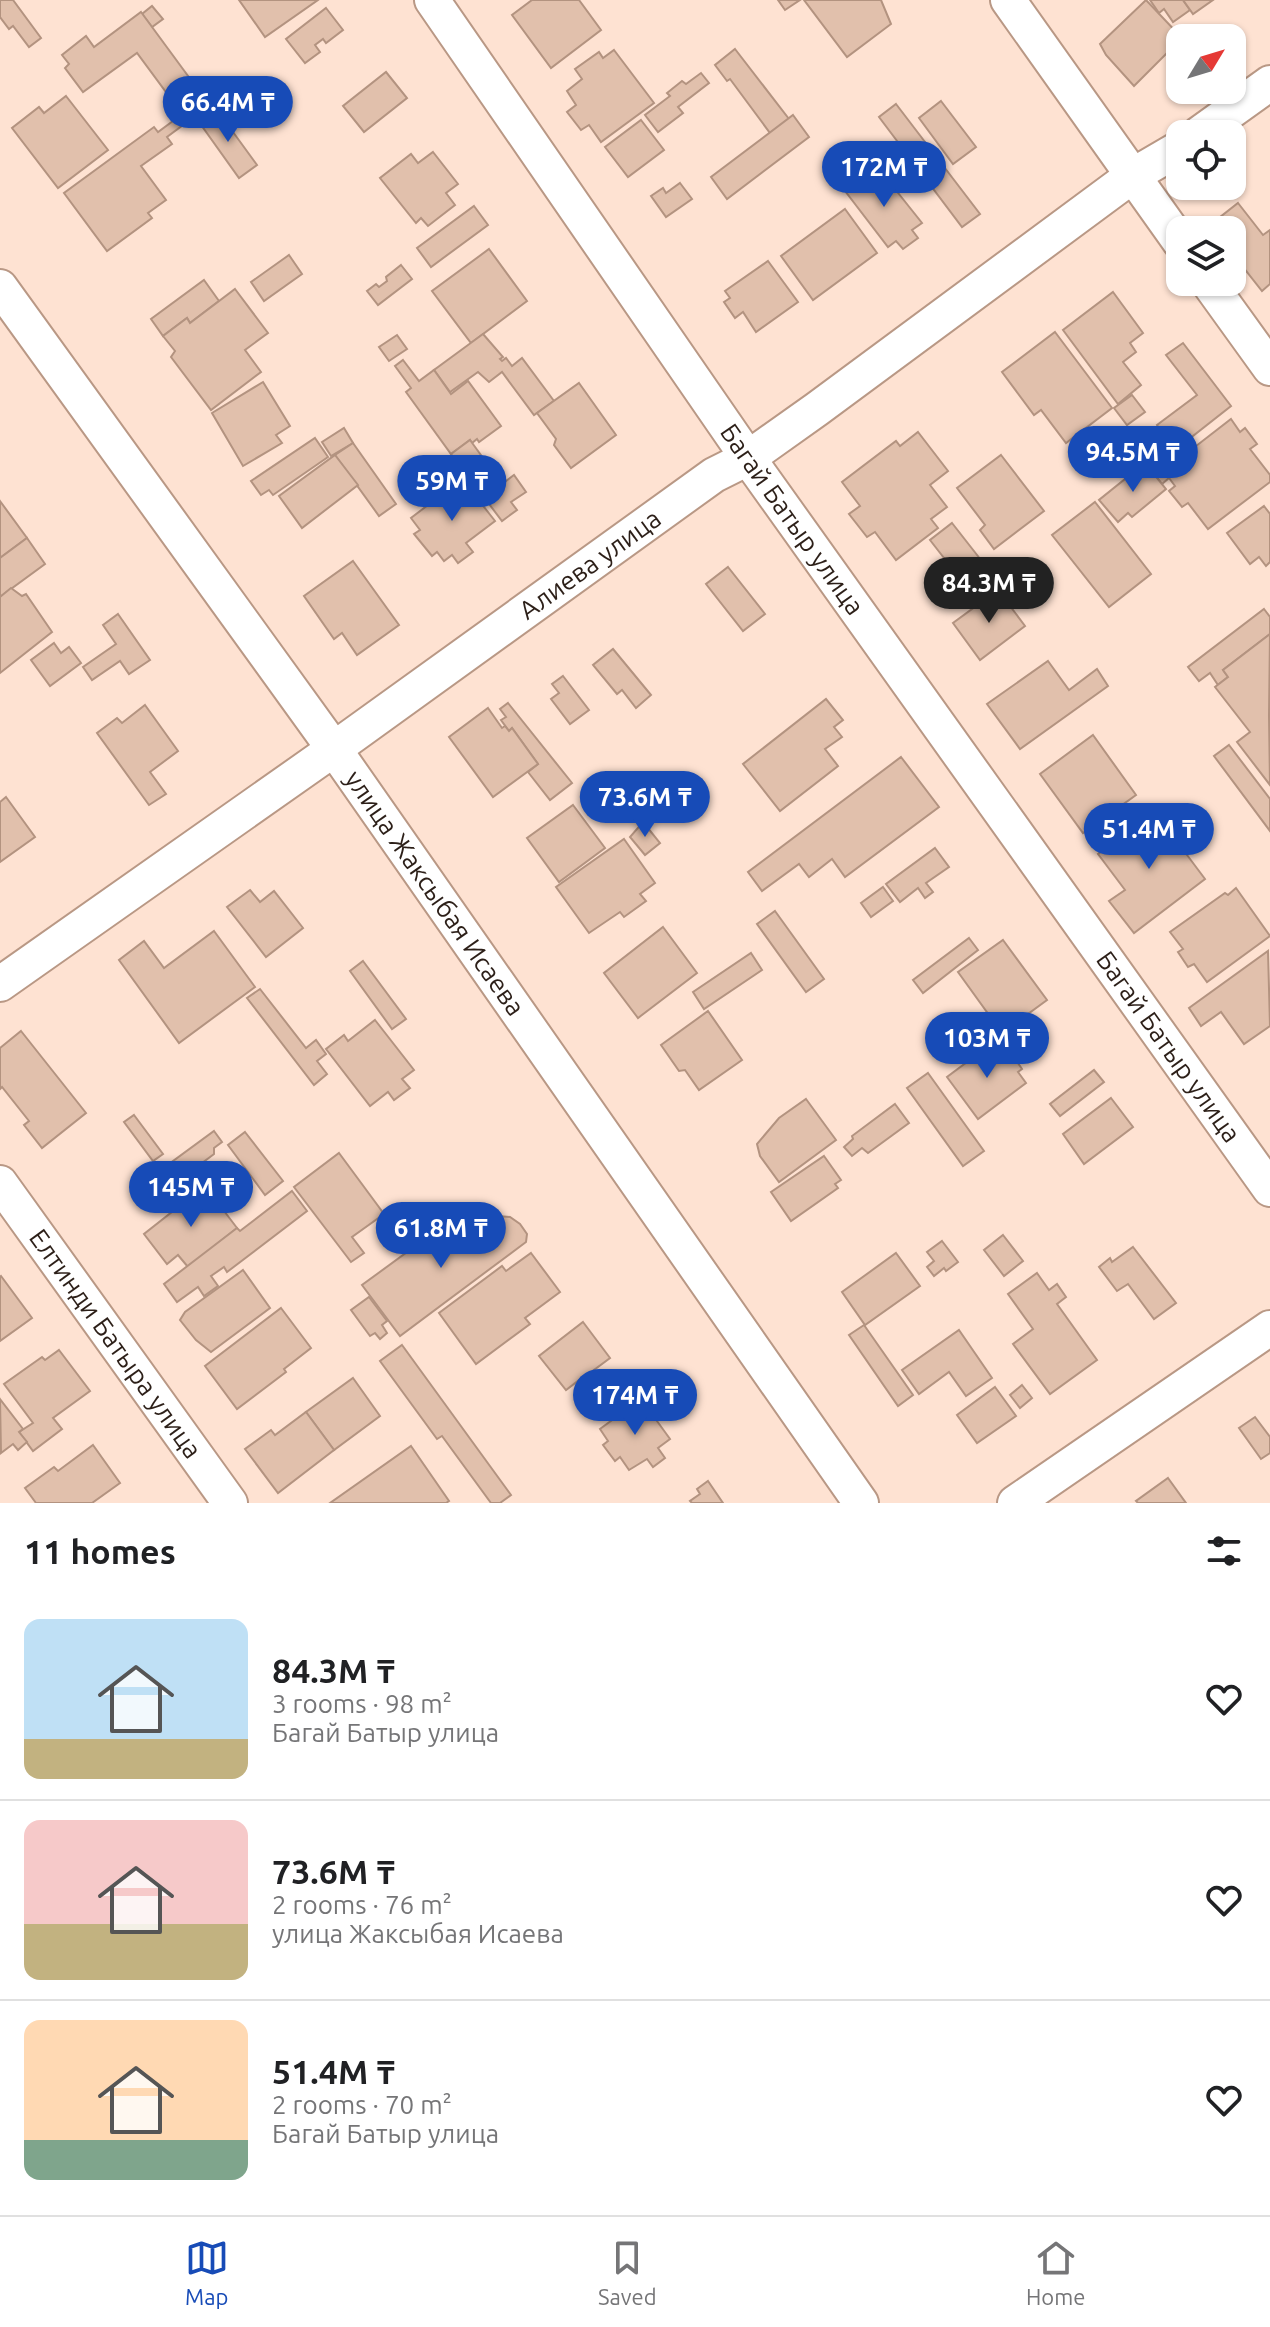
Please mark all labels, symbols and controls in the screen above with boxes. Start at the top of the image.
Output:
north arrow [1166,24,1246,104]
map controls [1166,24,1246,296]
pin: 66.4M ₸ [154,76,302,144]
text: 66.4M ₸ [181,87,275,116]
button: locate [1166,120,1246,200]
pin: 172M ₸ [819,141,949,209]
text: 172M ₸ [840,152,928,181]
button: layers [1166,216,1246,296]
street label: Багай Батыр улица [715,418,870,620]
pin: 94.5M ₸ [1059,426,1207,494]
text: 94.5M ₸ [1086,437,1180,466]
pin: 59M ₸ [396,455,508,523]
text: 59M ₸ [415,466,489,495]
street label: Алиева улица [513,503,666,625]
pin: 84.3M ₸ [915,557,1063,625]
text: 84.3M ₸ [942,568,1036,597]
street label: улица Жаксыбая Исаева [340,765,531,1021]
pin: 73.6M ₸ [571,771,719,839]
text: 73.6M ₸ [598,782,692,811]
pin: 51.4M ₸ [1075,803,1223,871]
text: 51.4M ₸ [1102,814,1196,843]
street label: Багай Батыр улица [1091,946,1247,1147]
pin: 103M ₸ [922,1012,1052,1080]
text: 103M ₸ [943,1023,1031,1052]
pin: 145M ₸ [126,1161,256,1229]
text: 145M ₸ [147,1172,235,1201]
pin: 61.8M ₸ [367,1202,515,1270]
text: 61.8M ₸ [394,1213,488,1242]
street label: Елтинди Батыра улица [24,1224,208,1463]
pin: 174M ₸ [570,1369,700,1437]
text: 174M ₸ [591,1380,679,1409]
icon: filters [1202,1529,1246,1573]
text: 11 homes [24,1532,176,1570]
icon: home [88,1651,184,1747]
text: 84.3M ₸ [272,1651,395,1689]
icon: heart [1202,1677,1246,1721]
text: 3 rooms · 98 m² [272,1689,452,1718]
text: Багай Батыр улица [272,1718,499,1747]
icon: home [88,1852,184,1948]
text: 73.6M ₸ [272,1852,395,1890]
icon: heart [1202,1878,1246,1922]
text: 2 rooms · 76 m² [272,1890,452,1919]
text: улица Жаксыбая Исаева [272,1919,564,1948]
icon: home [88,2052,184,2148]
text: 51.4M ₸ [272,2052,395,2090]
icon: heart [1202,2078,1246,2122]
text: 2 rooms · 70 m² [272,2090,452,2119]
text: Багай Батыр улица [272,2119,499,2148]
tab: Map [185,2236,229,2309]
tab: Saved [598,2236,657,2309]
tab: Home [1026,2236,1085,2309]

